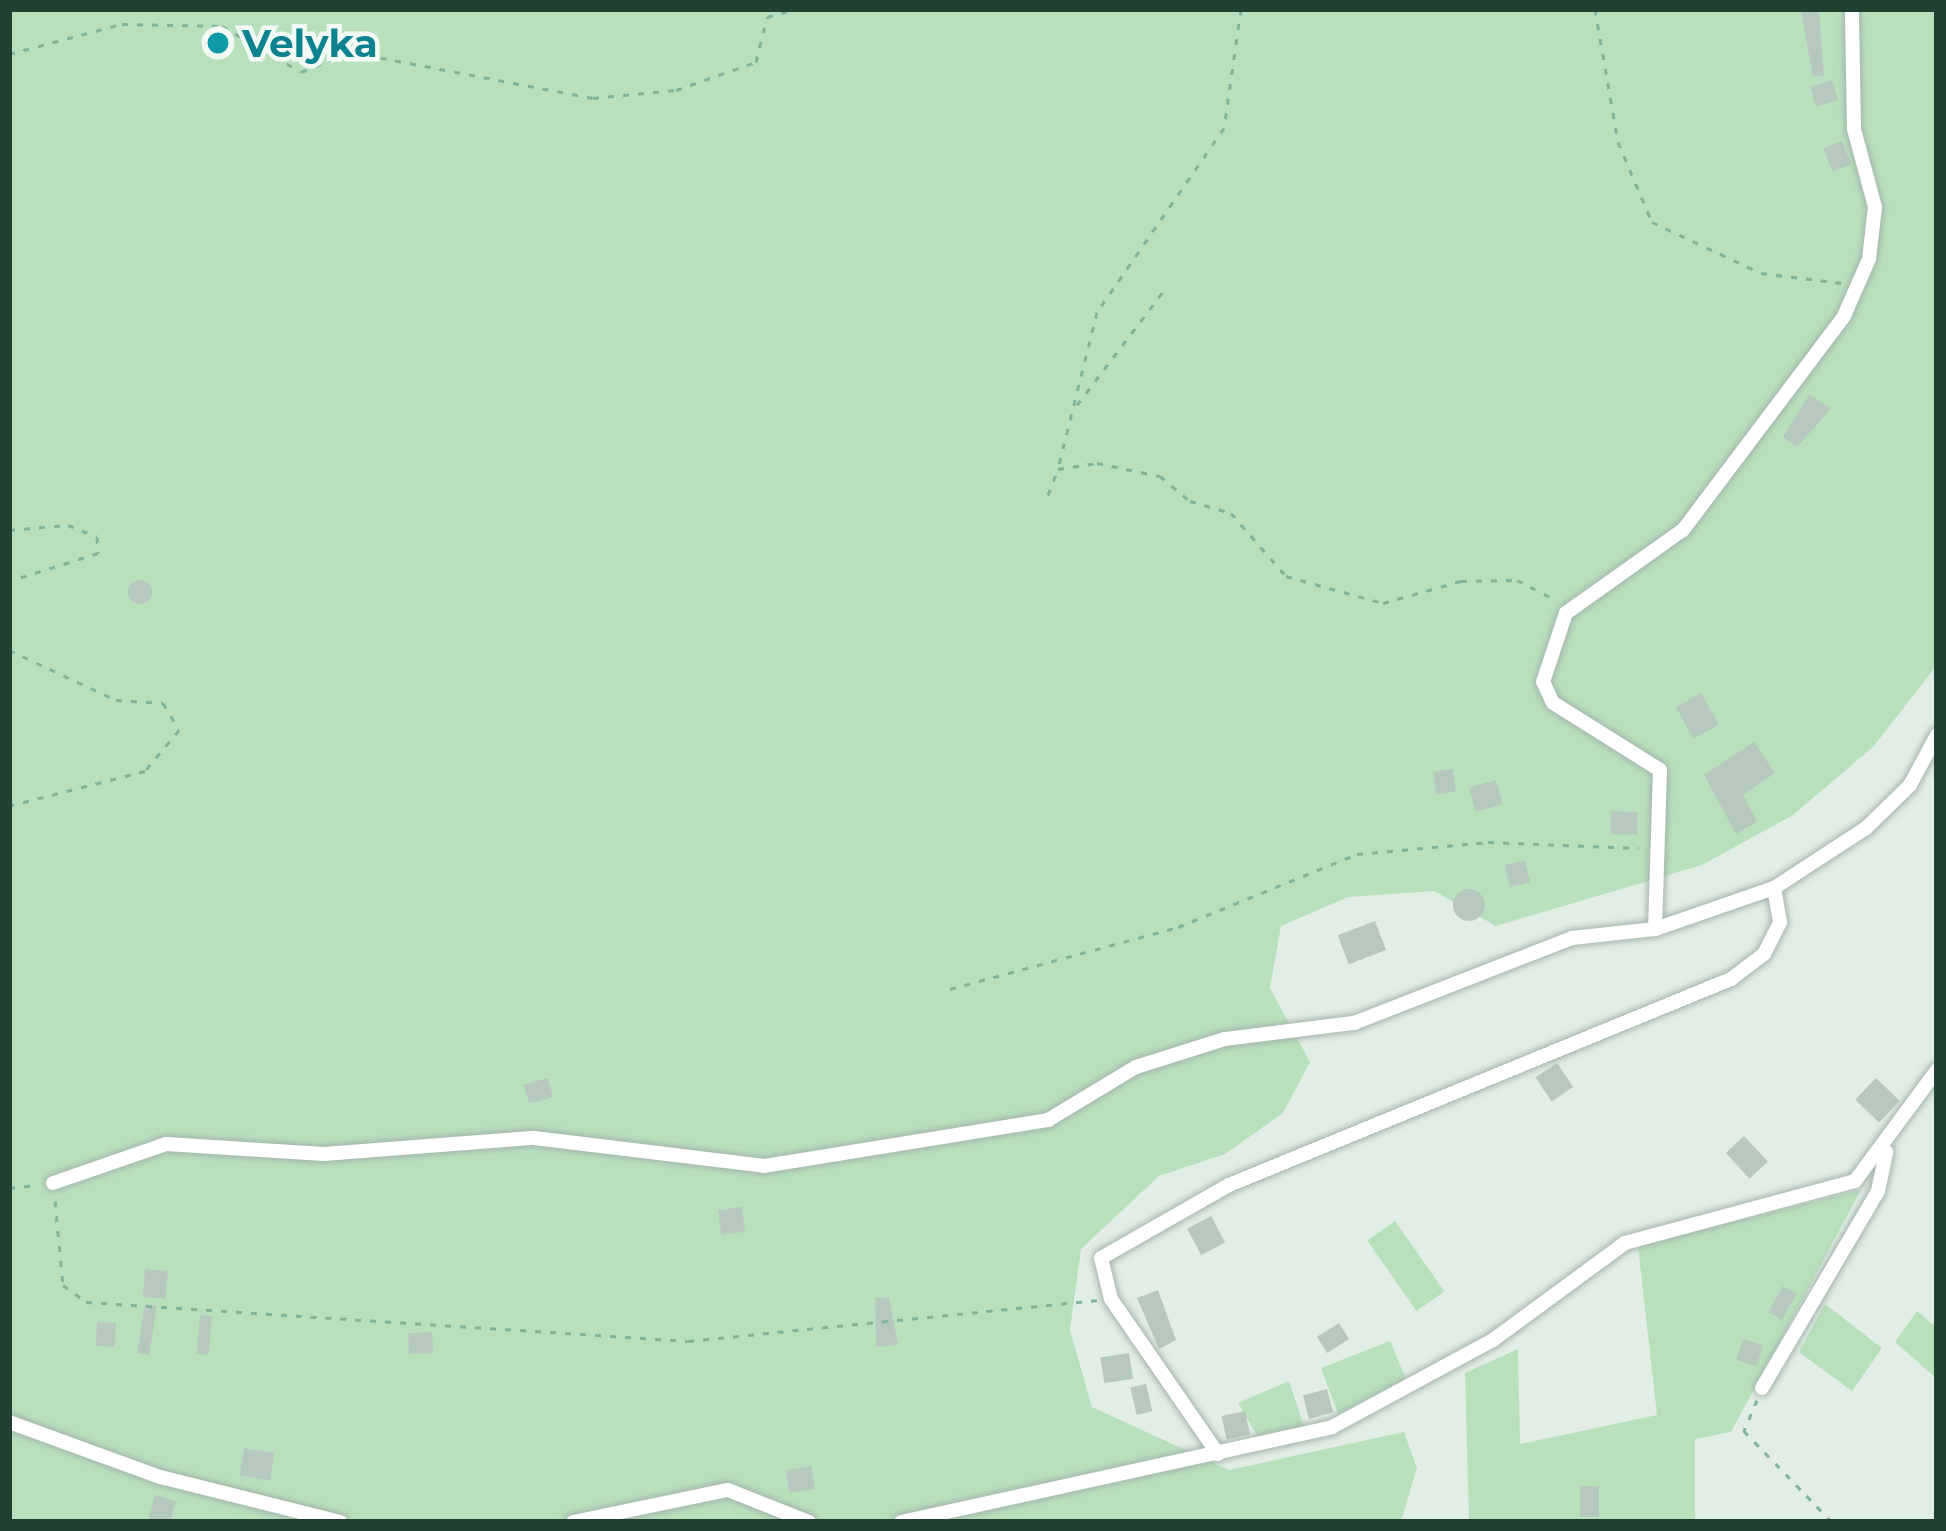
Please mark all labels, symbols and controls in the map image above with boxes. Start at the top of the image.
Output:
place label: Velyka [242,20,378,66]
marker: Velyka [205,30,231,56]

